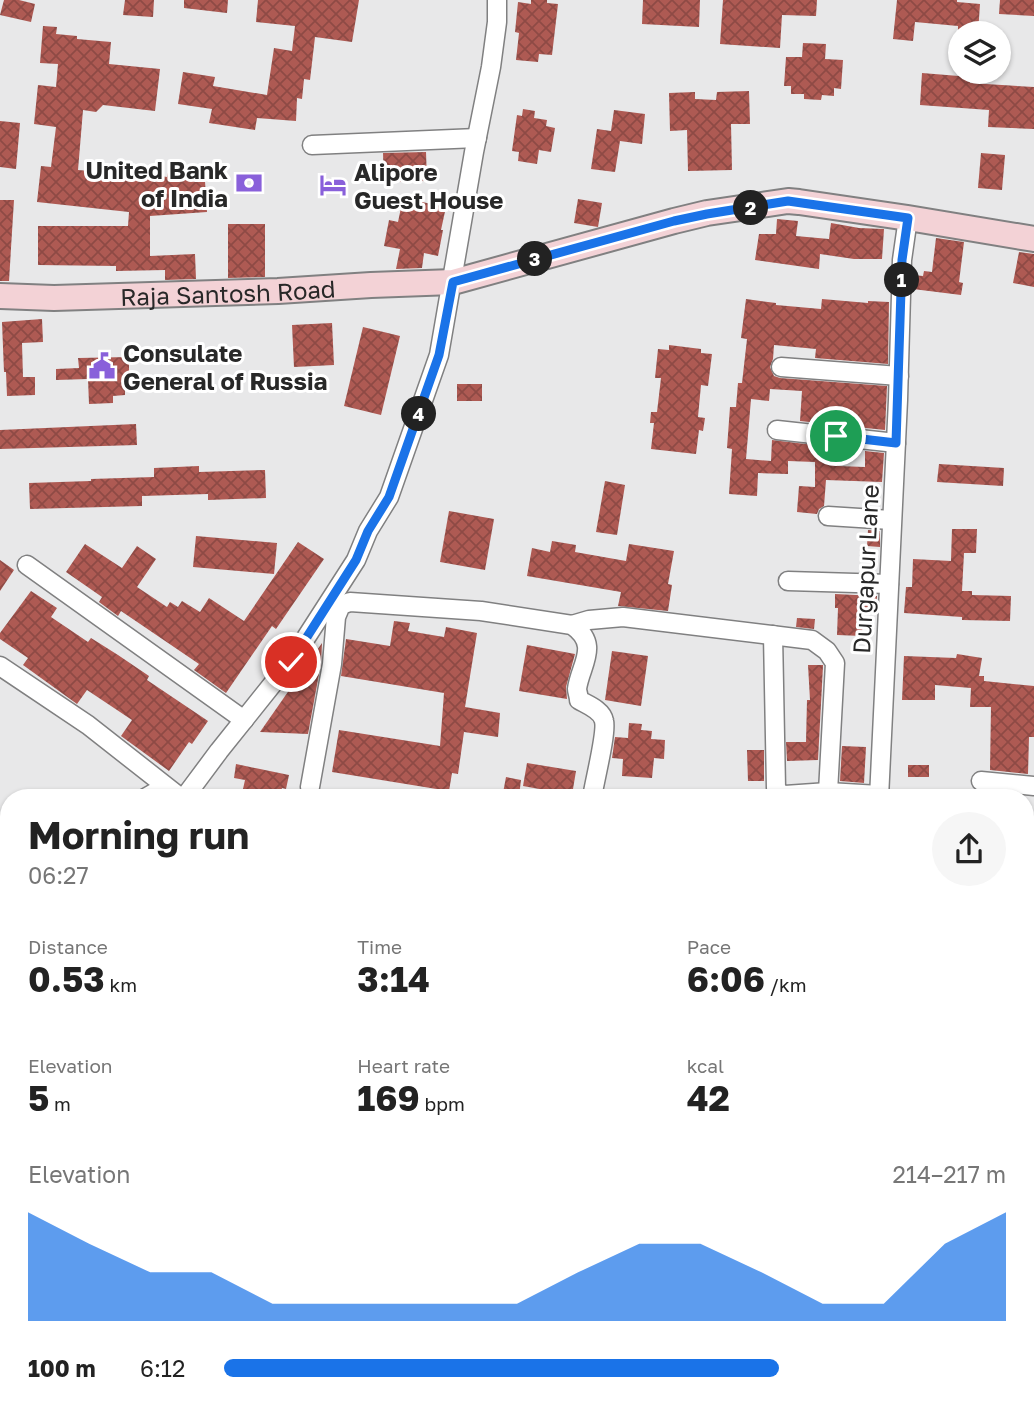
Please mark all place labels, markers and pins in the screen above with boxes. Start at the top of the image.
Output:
place label: United Bank of India [86,155,228,212]
place label: Alipore Guest House [354,157,504,214]
bank icon: United Bank of India [234,168,264,198]
hotel icon: Alipore Guest House [318,170,348,200]
pin: 2 [734,190,768,226]
pin: 3 [518,242,552,276]
pin: 1 [884,262,920,298]
place label: Consulate General of Russia [123,338,328,395]
public building icon: Consulate General of Russia [87,351,117,381]
pin: 4 [402,396,436,432]
pin [806,406,866,466]
pin [261,632,321,692]

